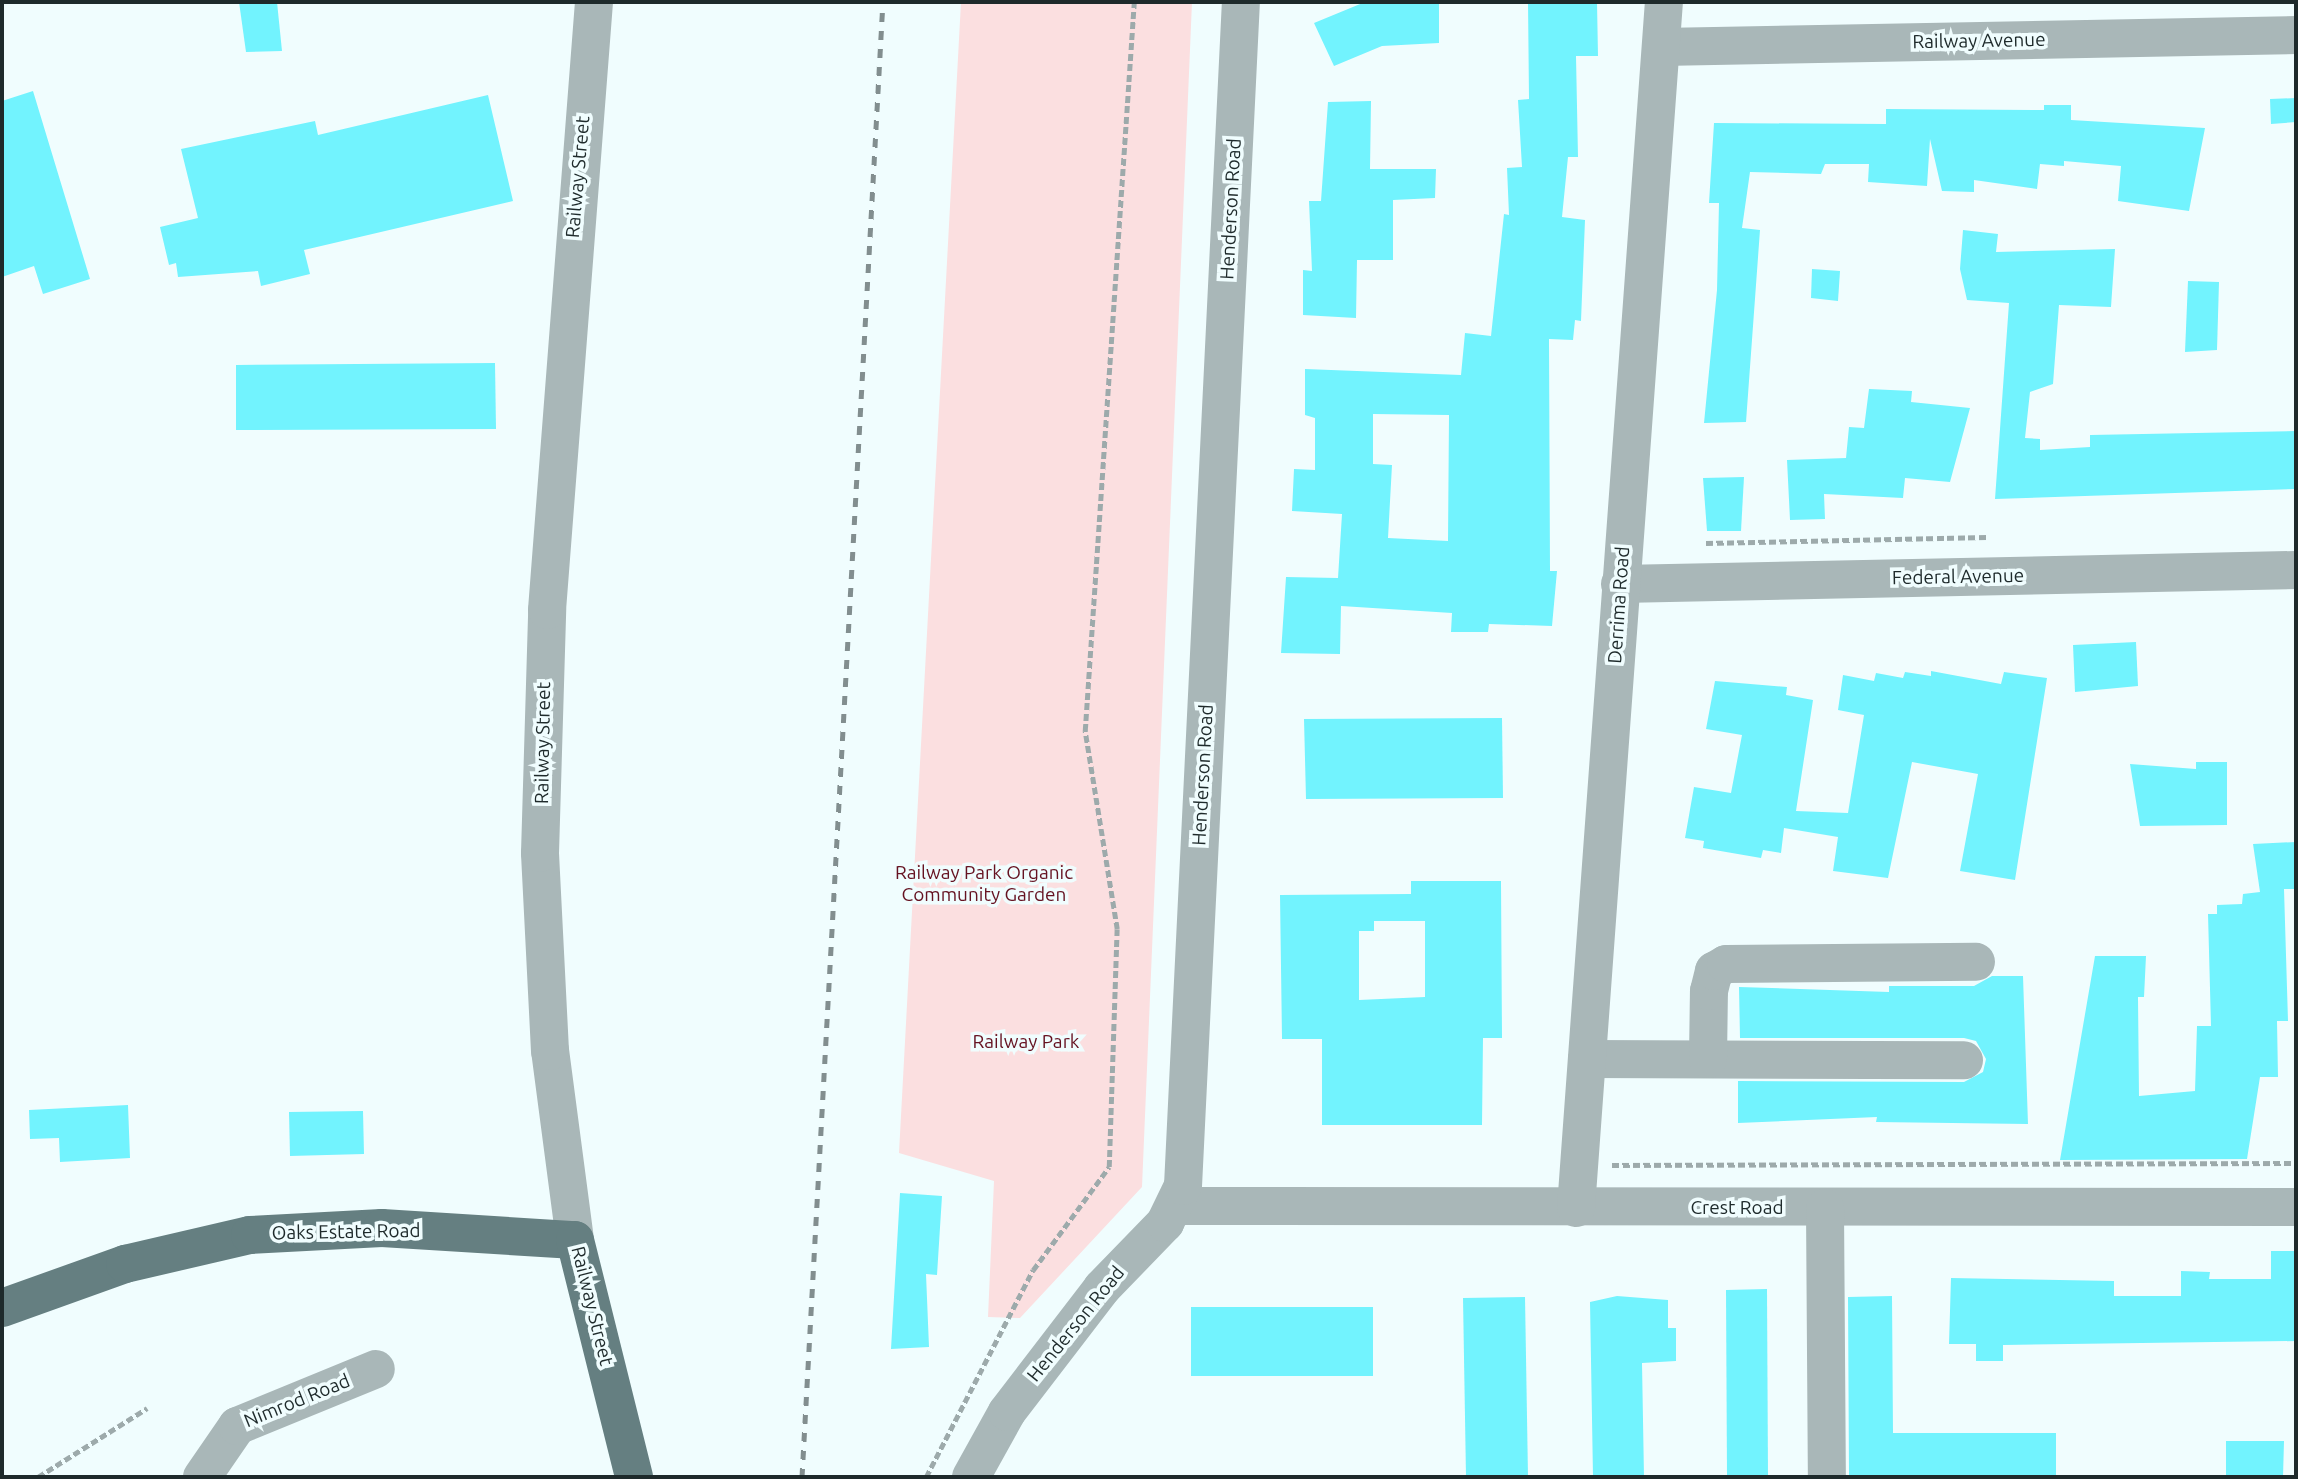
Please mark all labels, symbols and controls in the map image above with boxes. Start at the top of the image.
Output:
street label: Railway Avenue [1912,28,2046,54]
street label: Railway Street [561,115,595,239]
street label: Henderson Road [1216,138,1246,280]
street label: Derrima Road [1604,546,1634,664]
street label: Federal Avenue [1892,564,2024,590]
street label: Railway Street [531,682,555,804]
street label: Henderson Road [1188,704,1218,846]
park label: Railway Park Organic Community Garden [895,862,1073,906]
park label: Railway Park [973,1031,1079,1053]
street label: Crest Road [1690,1197,1784,1219]
street label: Oaks Estate Road [271,1219,421,1245]
street label: Railway Street [566,1244,618,1368]
street label: Henderson Road [1023,1262,1129,1386]
street label: Nimrod Road [241,1369,353,1433]

